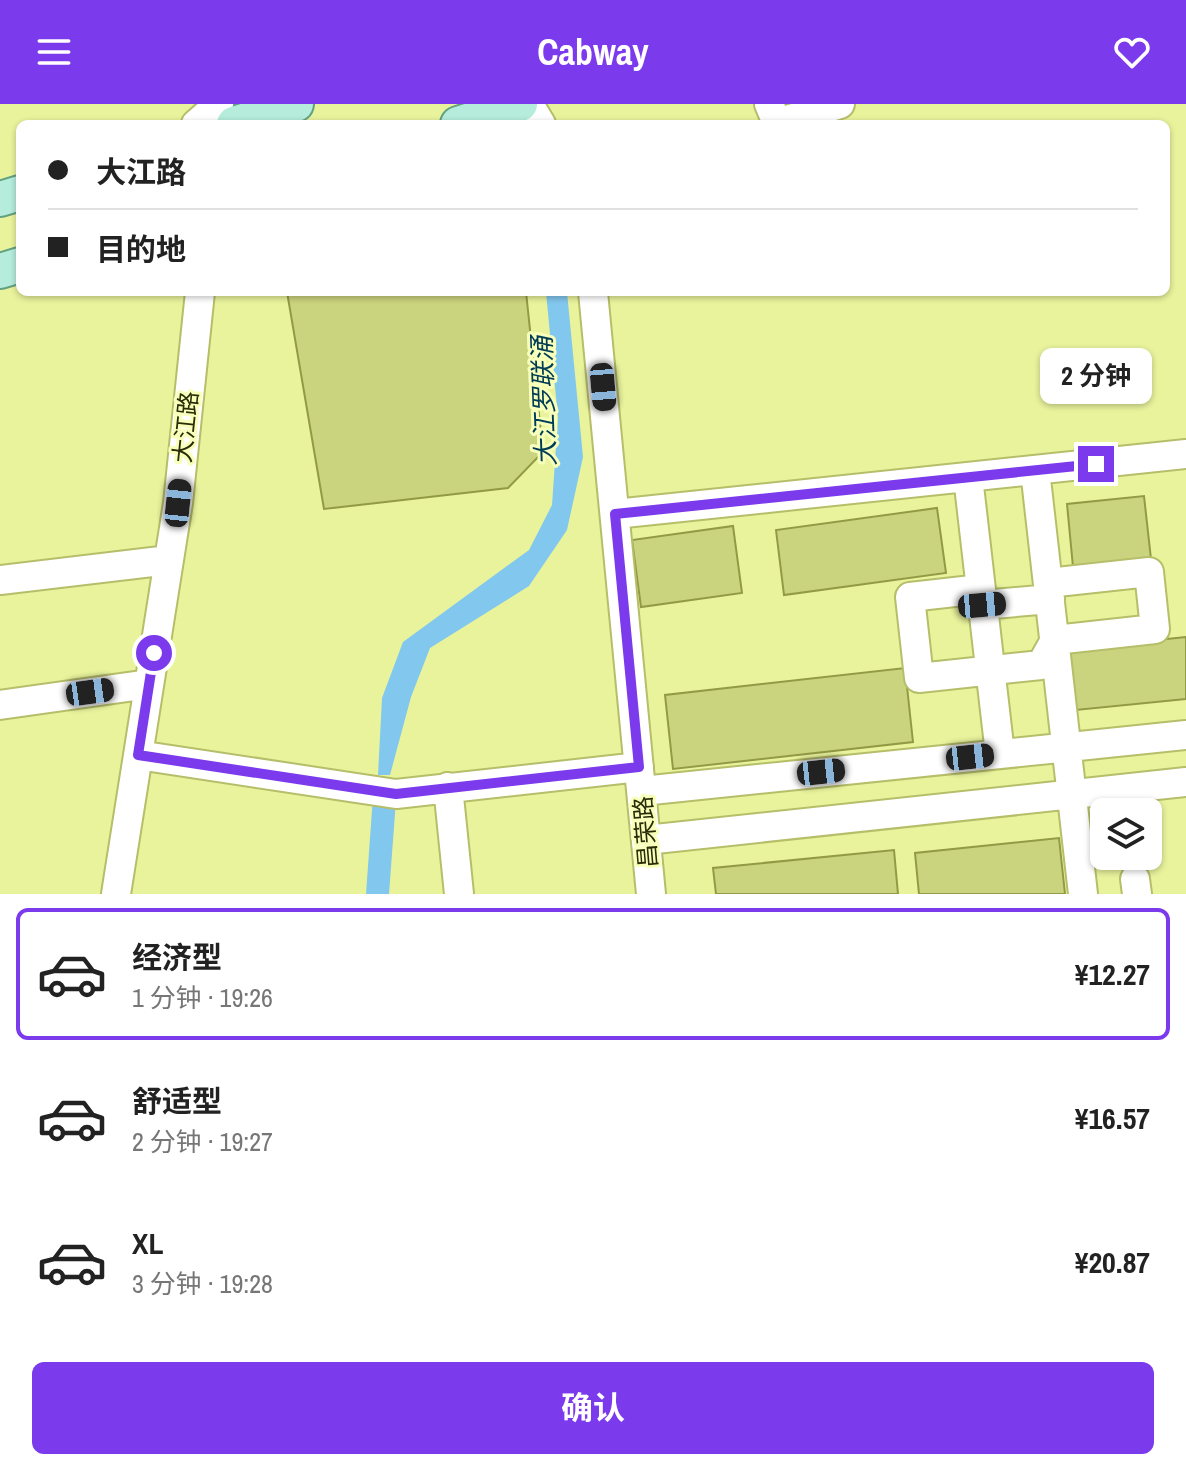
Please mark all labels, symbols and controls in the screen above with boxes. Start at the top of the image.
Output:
text: Cabway [537,28,649,76]
icon: menu [32,30,76,74]
icon: heart [1110,30,1154,74]
text: 大江路 [96,152,186,192]
text: 目的地 [96,229,186,269]
water label: 大江罗联涌 [524,332,563,467]
callout: 2 分钟 [1040,348,1152,404]
text: 2 分钟 [1061,358,1131,393]
car [589,362,617,412]
street label: 大江路 [165,389,205,464]
route end [1078,446,1114,482]
car [164,478,192,528]
car [957,591,1007,619]
route start [136,635,172,671]
car [65,677,115,707]
car [945,743,995,771]
car [796,758,846,786]
street label: 昌荣路 [626,795,664,869]
map controls [1090,798,1162,870]
button: layers [1090,798,1162,870]
text: 经济型 [132,937,222,977]
icon: car [36,938,108,1010]
text: ¥12.27 [1075,954,1150,994]
text: 1 分钟 · 19:26 [132,980,273,1015]
text: 舒适型 [132,1081,222,1121]
icon: car [36,1082,108,1154]
text: ¥16.57 [1075,1098,1150,1138]
text: 2 分钟 · 19:27 [132,1124,273,1159]
text: XL [132,1223,163,1263]
icon: car [36,1226,108,1298]
text: ¥20.87 [1075,1242,1150,1282]
text: 3 分钟 · 19:28 [132,1266,273,1301]
button: 确认 [32,1362,1154,1454]

